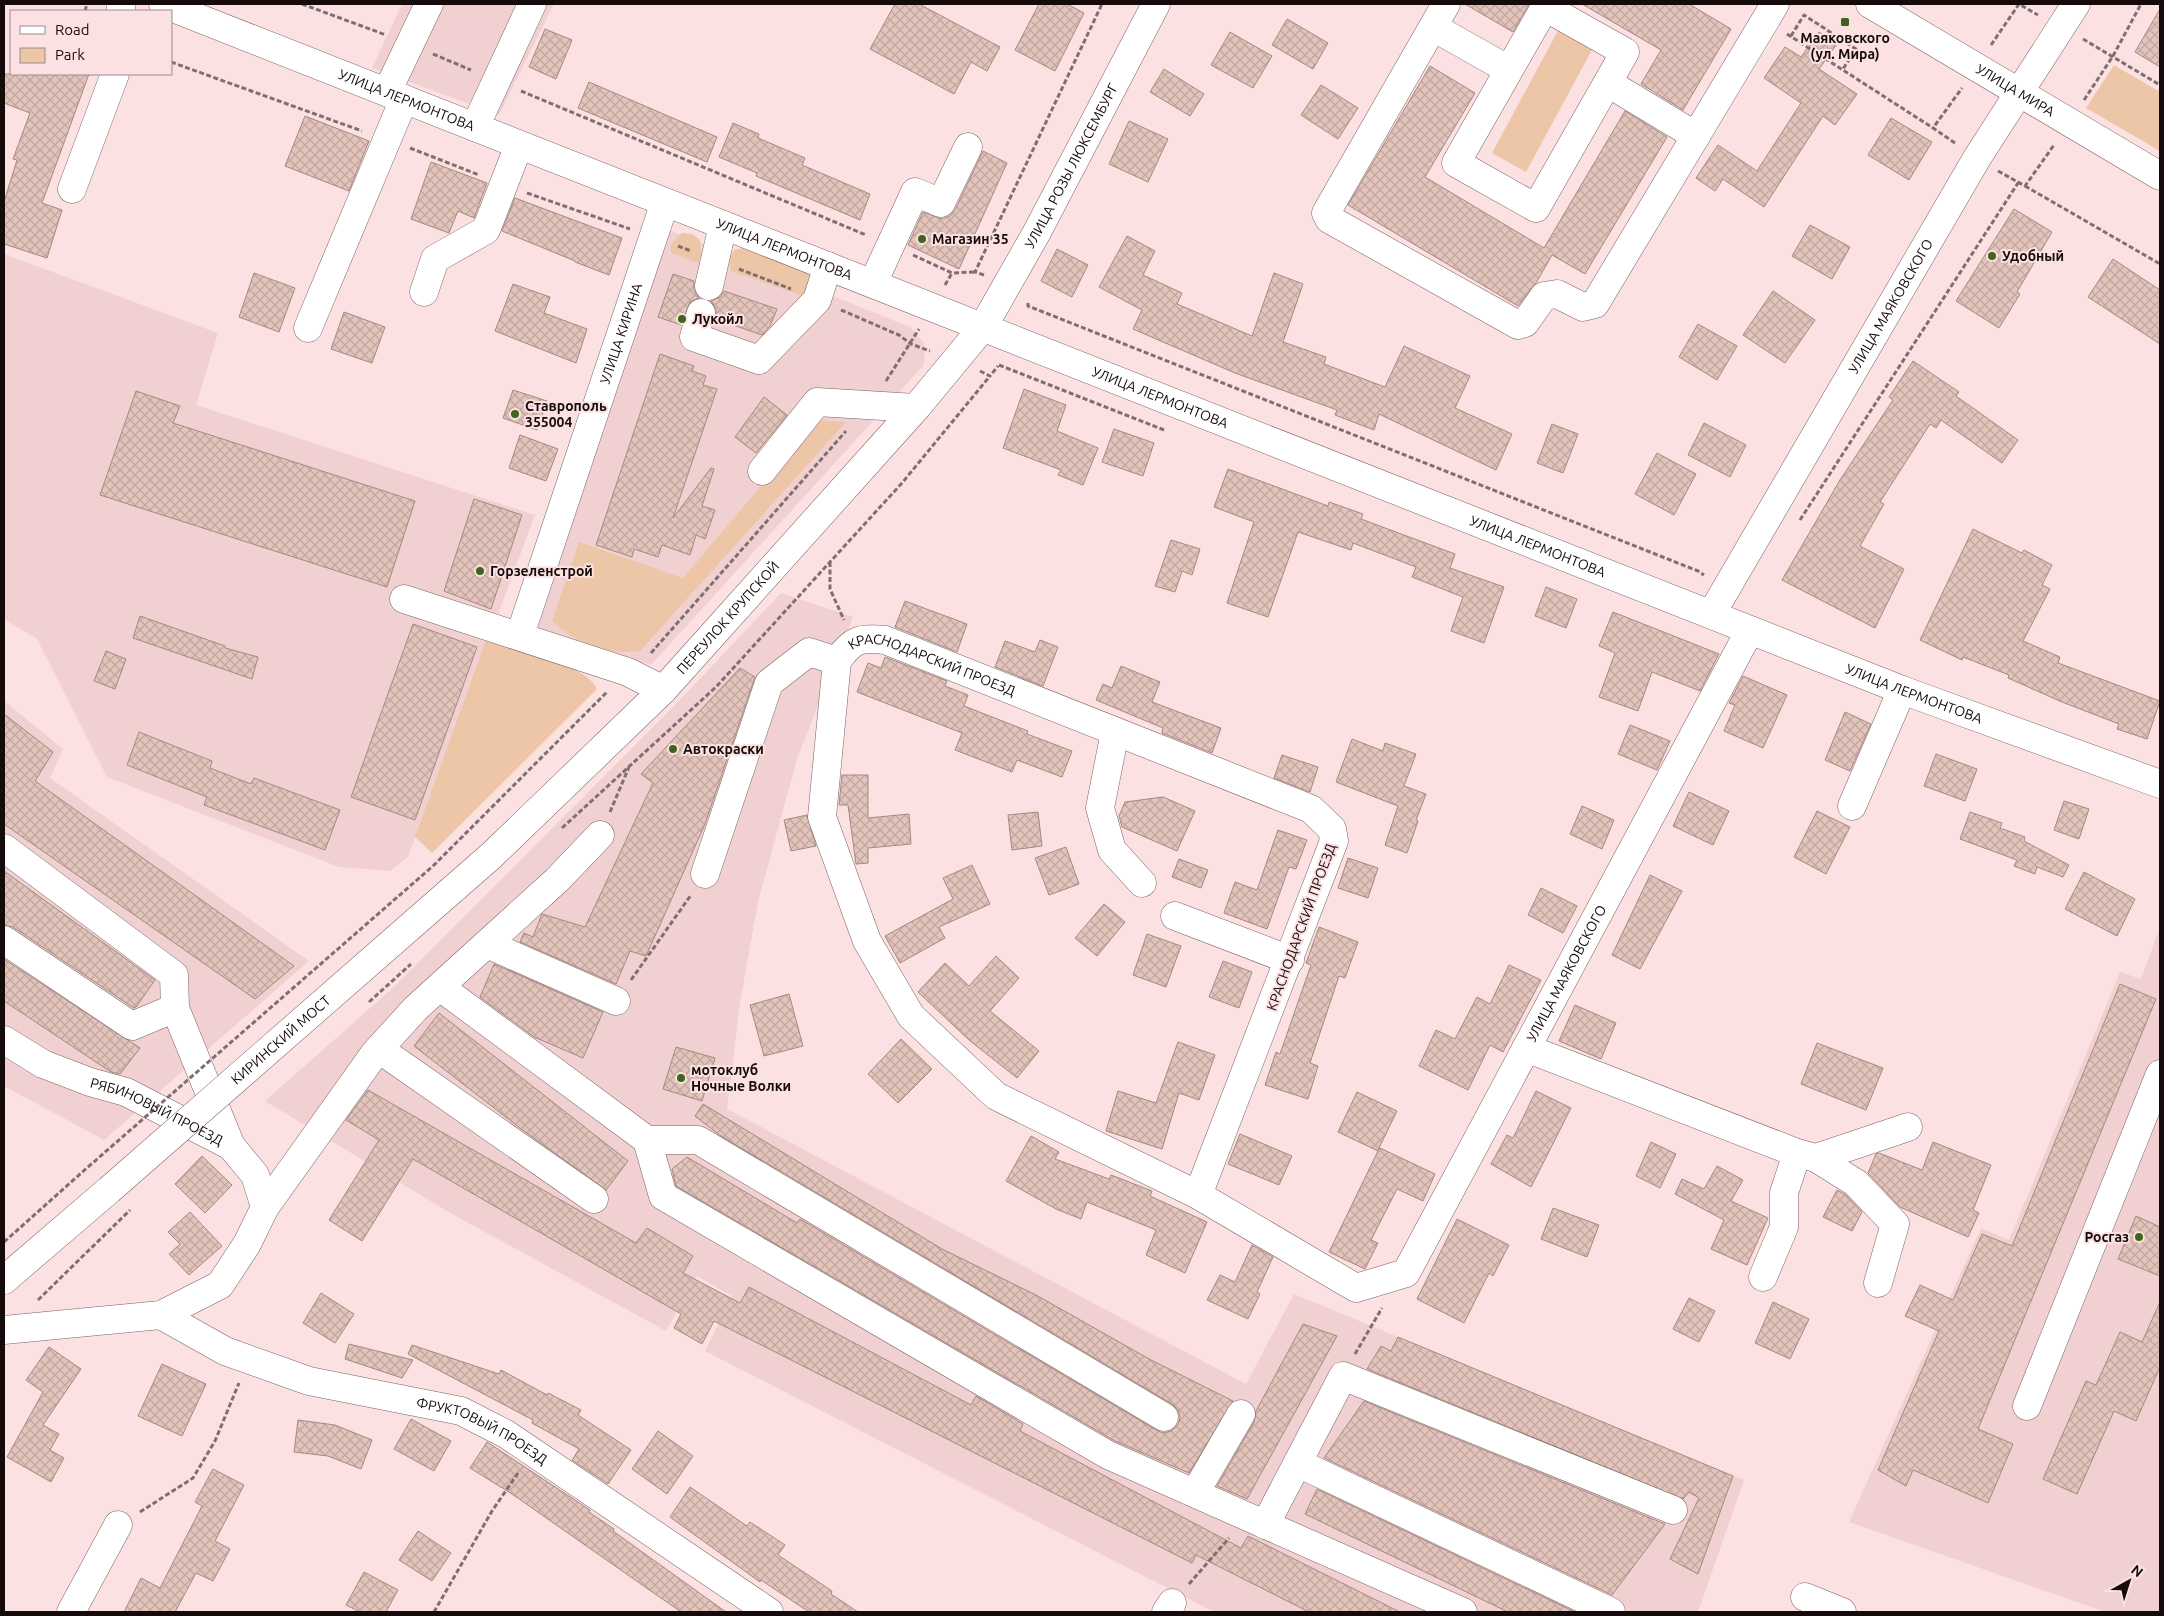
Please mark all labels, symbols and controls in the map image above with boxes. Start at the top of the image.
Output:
legend [10,10,172,75]
marker: Маяковского (ул. Мира) [1839,16,1851,28]
text: Road [55,21,90,38]
place label: Маяковского (ул. Мира) [1800,30,1890,62]
text: Park [55,46,85,63]
street label: УЛИЦА МИРА [1973,61,2058,120]
street label: УЛИЦА ЛЕРМОНТОВА [337,66,477,134]
street label: УЛИЦА РОЗЫ ЛЮКСЕМБУРГ [1022,81,1121,251]
street label: УЛИЦА ЛЕРМОНТОВА [714,215,855,283]
place label: Магазин 35 [932,231,1009,247]
marker: Магазин 35 [916,233,928,245]
street label: УЛИЦА МАЯКОВСКОГО [1845,236,1936,376]
place label: Удобный [2002,248,2064,264]
marker: Удобный [1986,250,1998,262]
street label: УЛИЦА КИРИНА [597,281,645,386]
place label: Лукойл [692,311,743,327]
marker: Лукойл [676,313,688,325]
street label: УЛИЦА ЛЕРМОНТОВА [1090,363,1230,431]
place label: Ставрополь 355004 [525,398,607,430]
marker: Ставрополь 355004 [509,408,521,420]
street label: УЛИЦА ЛЕРМОНТОВА [1468,512,1608,580]
street label: ПЕРЕУЛОК КРУПСКОЙ [673,557,783,677]
place label: Горзеленстрой [490,563,593,579]
marker: Горзеленстрой [474,565,486,577]
street label: КРАСНОДАРСКИЙ ПРОЕЗД [845,631,1018,699]
street label: УЛИЦА ЛЕРМОНТОВА [1843,661,1985,727]
place label: Автокраски [683,741,764,757]
marker: Автокраски [667,743,679,755]
street label: КРАСНОДАРСКИЙ ПРОЕЗД [1262,841,1339,1013]
street label: УЛИЦА МАЯКОВСКОГО [1523,902,1609,1044]
street label: КИРИНСКИЙ МОСТ [228,992,334,1088]
place label: мотоклуб Ночные Волки [691,1062,791,1094]
marker: мотоклуб Ночные Волки [675,1072,687,1084]
street label: РЯБИНОВЫЙ ПРОЕЗД [88,1074,226,1149]
place label: Росгаз [2084,1229,2129,1245]
marker: Росгаз [2133,1231,2145,1243]
street label: ФРУКТОВЫЙ ПРОЕЗД [415,1394,550,1468]
north arrow [2104,1556,2154,1606]
text: N [2128,1561,2146,1580]

